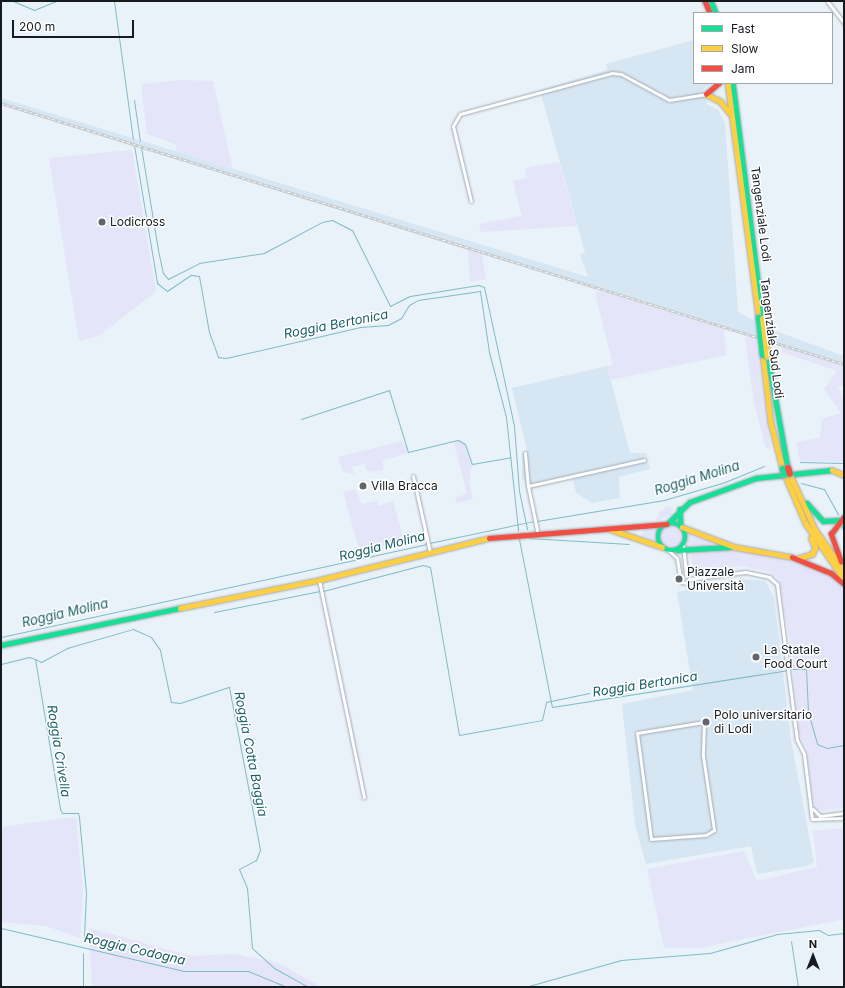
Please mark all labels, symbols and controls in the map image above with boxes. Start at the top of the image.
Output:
scale bar [14,12,136,38]
legend [693,12,833,84]
text: 200 m [19,19,55,34]
text: Fast [731,21,755,36]
text: Slow [731,41,758,56]
text: Jam [731,61,755,76]
street label: Tangenziale Lodi [748,166,774,262]
place label: Lodicross [110,215,165,229]
marker: Lodicross [97,217,107,227]
street label: Tangenziale Sud Lodi [757,277,787,399]
water label: Roggia Bertonica [282,306,390,342]
water label: Roggia Molina [653,458,741,498]
place label: Villa Bracca [371,479,438,493]
marker: Villa Bracca [358,481,368,491]
water label: Roggia Molina [337,528,427,564]
place label: Piazzale Università [687,565,744,593]
marker: Piazzale Università [674,574,684,584]
water label: Roggia Molina [20,595,110,631]
place label: La Statale Food Court [764,643,827,671]
marker: La Statale Food Court [751,652,761,662]
water label: Roggia Bertonica [591,668,699,700]
water label: Roggia Cotta Baggia [231,690,271,818]
water label: Roggia Crivella [44,704,74,798]
place label: Polo universitario di Lodi [714,708,812,736]
marker: Polo universitario di Lodi [701,717,711,727]
water label: Roggia Codogna [83,930,187,968]
north arrow [793,936,833,976]
text: N [809,937,817,951]

